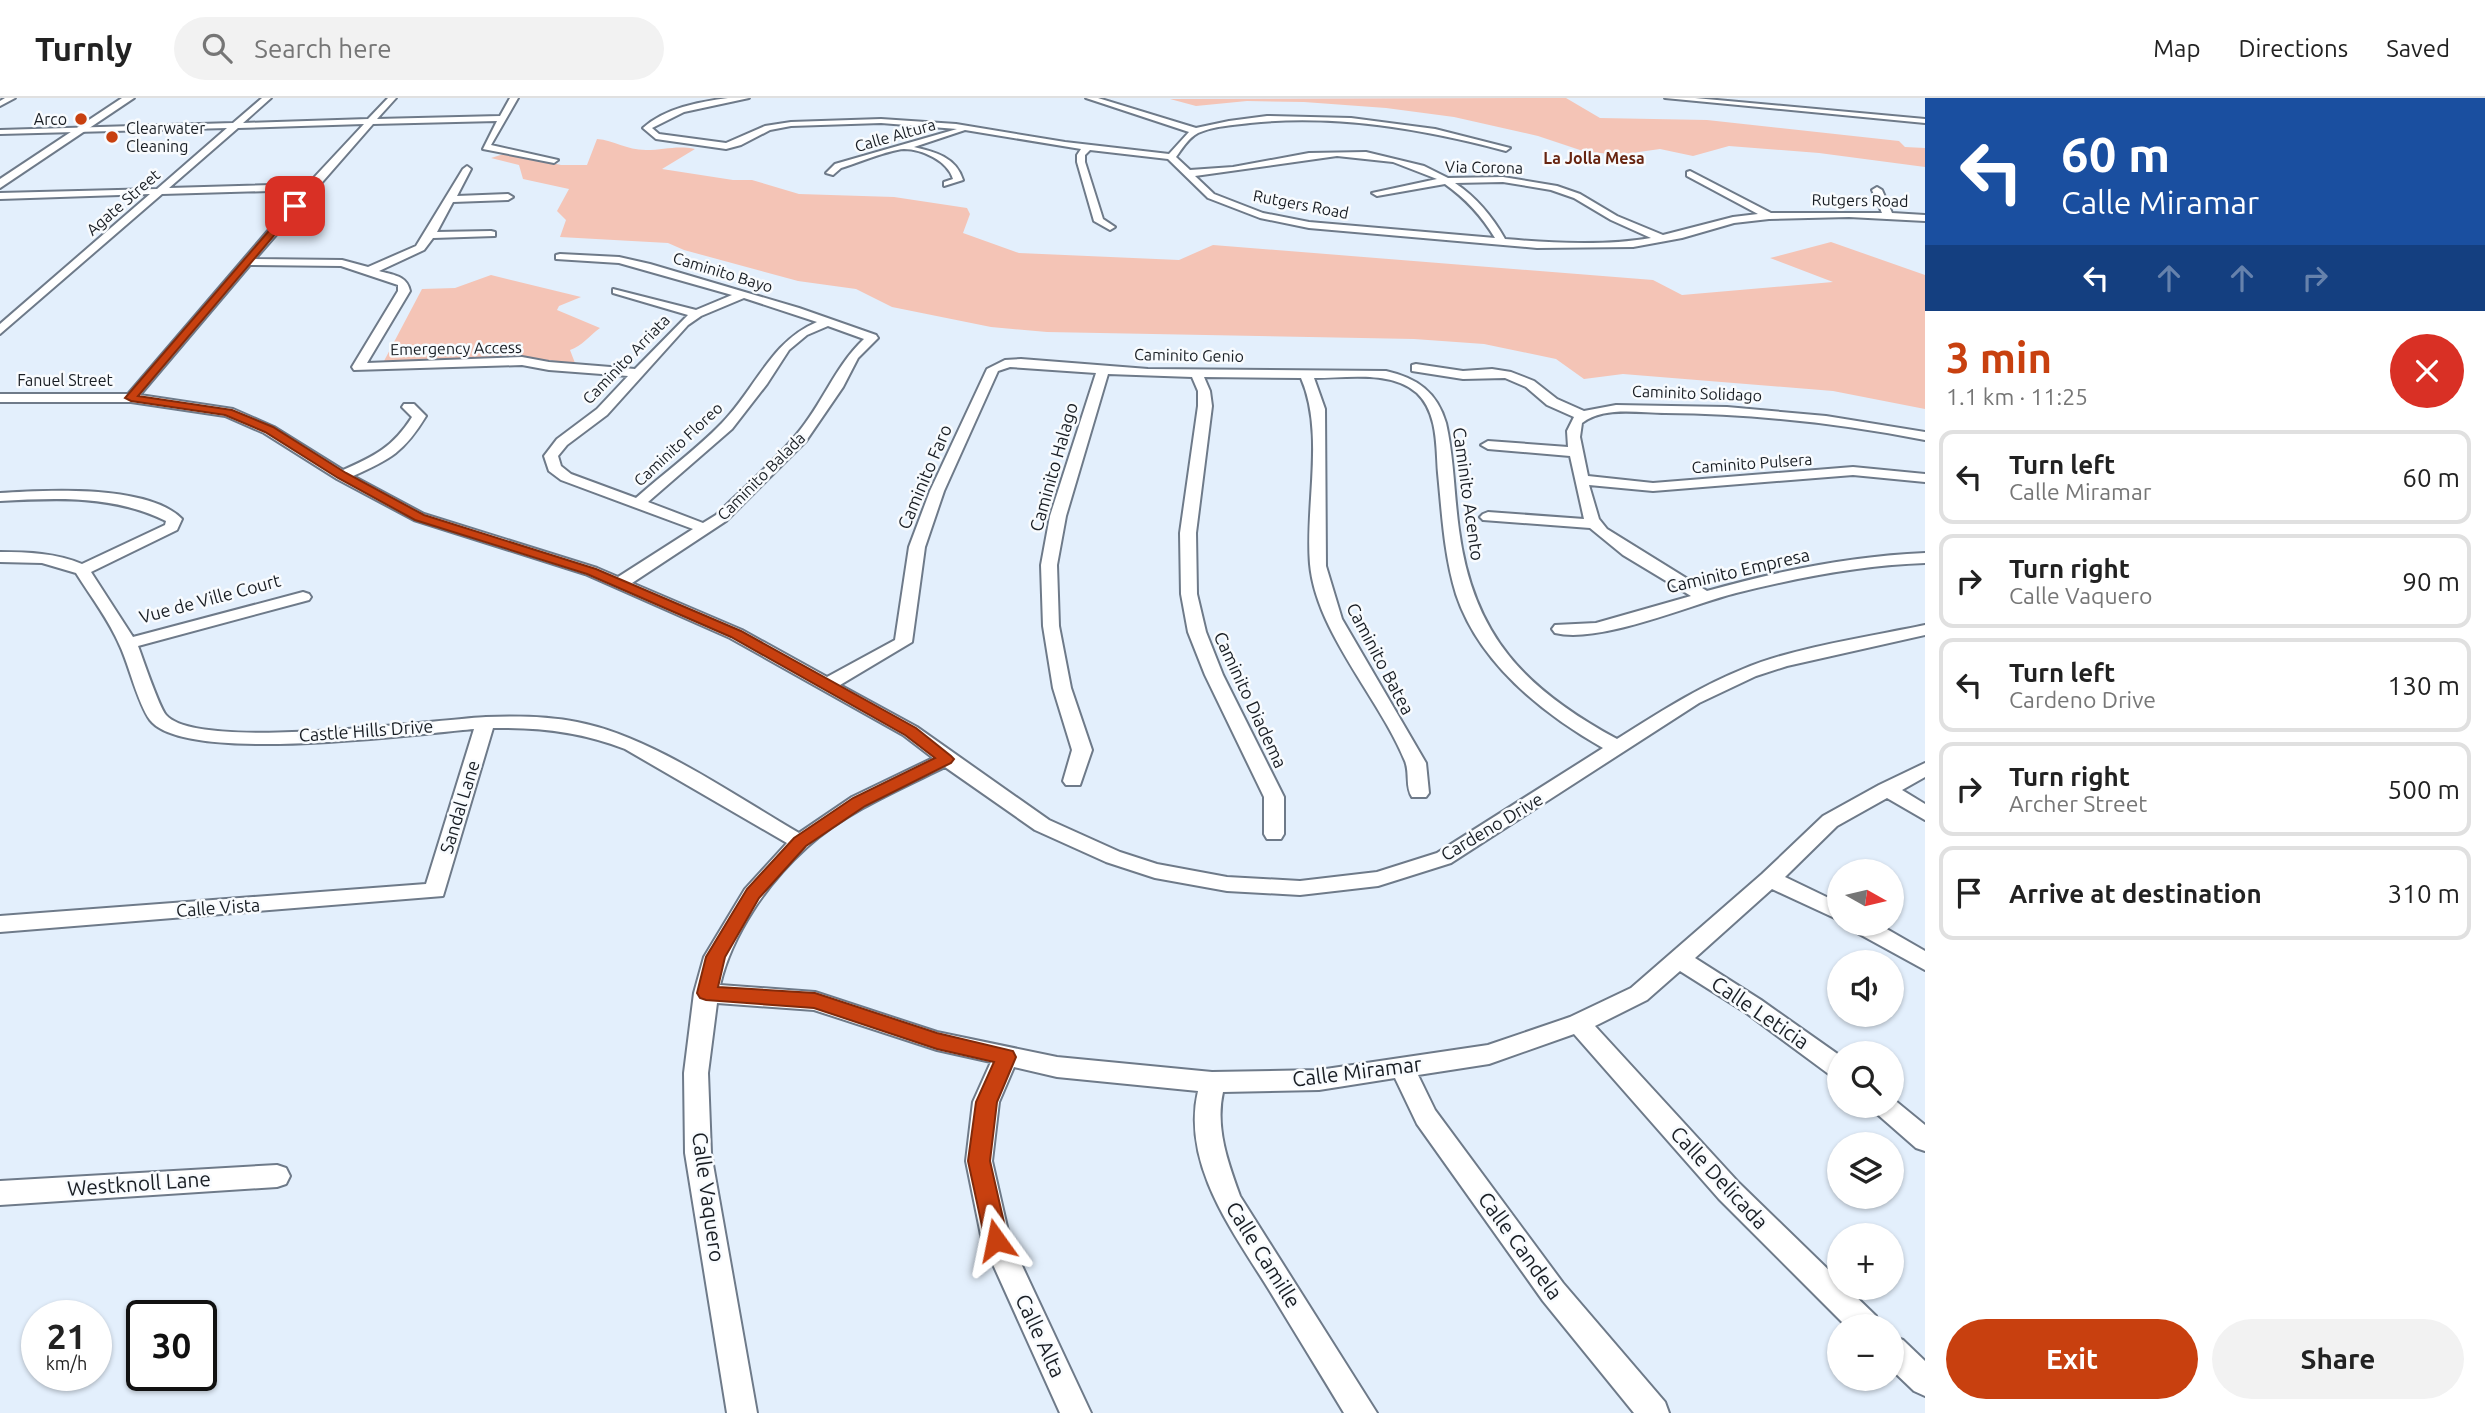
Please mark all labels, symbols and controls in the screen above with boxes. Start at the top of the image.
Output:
search box [174,17,664,80]
icon: search [198,29,236,67]
text: Turnly [35,30,132,67]
text: Search here [254,34,392,63]
text: Map [2153,35,2200,62]
text: Directions [2238,35,2348,62]
text: Saved [2386,35,2450,62]
place label: Arco [34,110,67,128]
marker: Arco [73,111,89,127]
street label: Calle Altura [853,115,937,155]
place label: Clearwater Cleaning [126,119,205,155]
icon: left [1946,126,2037,217]
text: 60 m [2061,126,2170,181]
marker: Clearwater Cleaning [104,129,120,145]
district label: La Jolla Mesa [1543,149,1645,167]
street label: Via Corona [1445,157,1523,177]
street label: Agate Street [83,165,164,239]
pin [265,176,325,236]
text: Calle Miramar [2061,184,2259,220]
street label: Rutgers Road [1252,186,1350,222]
icon: arrive [276,187,314,225]
street label: Rutgers Road [1811,190,1909,210]
street label: Caminito Bayo [671,248,775,296]
icon: left [2077,259,2115,297]
icon: ahead [2150,259,2188,297]
icon: ahead [2223,259,2261,297]
icon: right [2296,259,2334,297]
street label: Caminito Arriata [579,311,673,407]
text: 3 min [1946,334,2052,381]
button: close [2390,334,2464,408]
street label: Emergency Access [390,338,522,358]
street label: Caminito Genio [1134,345,1244,365]
street label: Fanuel Street [17,371,114,389]
street label: Caminito Solidago [1632,382,1762,404]
text: 1.1 km · 11:25 [1946,384,2088,409]
street label: Caminito Floreo [630,398,726,490]
street label: Caminito Halago [1025,400,1081,534]
street label: Caminito Faro [893,421,955,532]
street label: Caminito Acento [1450,426,1488,562]
street label: Caminito Balada [713,428,809,524]
street label: Caminito Pulsera [1691,450,1813,476]
text: Turn left [2009,450,2115,479]
icon: left [1950,458,1988,496]
text: 60 m [2402,463,2460,492]
text: Calle Miramar [2009,479,2151,504]
street label: Caminito Empresa [1664,544,1811,596]
text: Turn right [2009,554,2130,583]
icon: right [1950,562,1988,600]
text: 90 m [2402,567,2460,596]
street label: Vue de Ville Court [137,570,283,627]
text: Calle Vaquero [2009,583,2152,608]
street label: Caminito Batea [1343,599,1419,718]
street label: Caminito Diadema [1211,628,1291,771]
text: Turn left [2009,658,2115,687]
icon: left [1950,666,1988,704]
text: 130 m [2388,671,2460,700]
text: Cardeno Drive [2009,687,2156,712]
street label: Castle Hills Drive [298,715,434,745]
street label: Sandal Lane [435,758,483,856]
text: Turn right [2009,762,2130,791]
icon: right [1950,770,1988,808]
text: 500 m [2388,775,2460,804]
street label: Cardeno Drive [1437,788,1546,864]
text: Archer Street [2009,791,2147,816]
north arrow [1827,859,1904,936]
map controls [1827,859,1904,1391]
icon: arrive [1950,874,1988,912]
text: Arrive at destination [2009,879,2262,908]
text: 310 m [2388,879,2460,908]
street label: Calle Vista [175,894,261,920]
button: sound [1827,950,1904,1027]
street label: Calle Leticia [1707,971,1814,1054]
button: search [1827,1041,1904,1118]
street label: Calle Miramar [1291,1051,1423,1091]
street label: Calle Delicada [1666,1121,1773,1234]
street label: Calle Vaquero [688,1130,730,1263]
button: layers [1827,1132,1904,1209]
street label: Westknoll Lane [66,1166,212,1200]
street label: Calle Candela [1474,1187,1568,1304]
street label: Calle Camille [1222,1197,1306,1312]
position arrow [959,1203,1033,1277]
button: + [1827,1223,1904,1300]
street label: Calle Alta [1011,1290,1071,1381]
speed limit sign: 30 [126,1300,217,1391]
button: − [1827,1314,1904,1391]
text: 21 [47,1316,86,1356]
button: Exit [1946,1319,2198,1399]
button: Share [2212,1319,2464,1399]
text: km/h [46,1353,87,1373]

